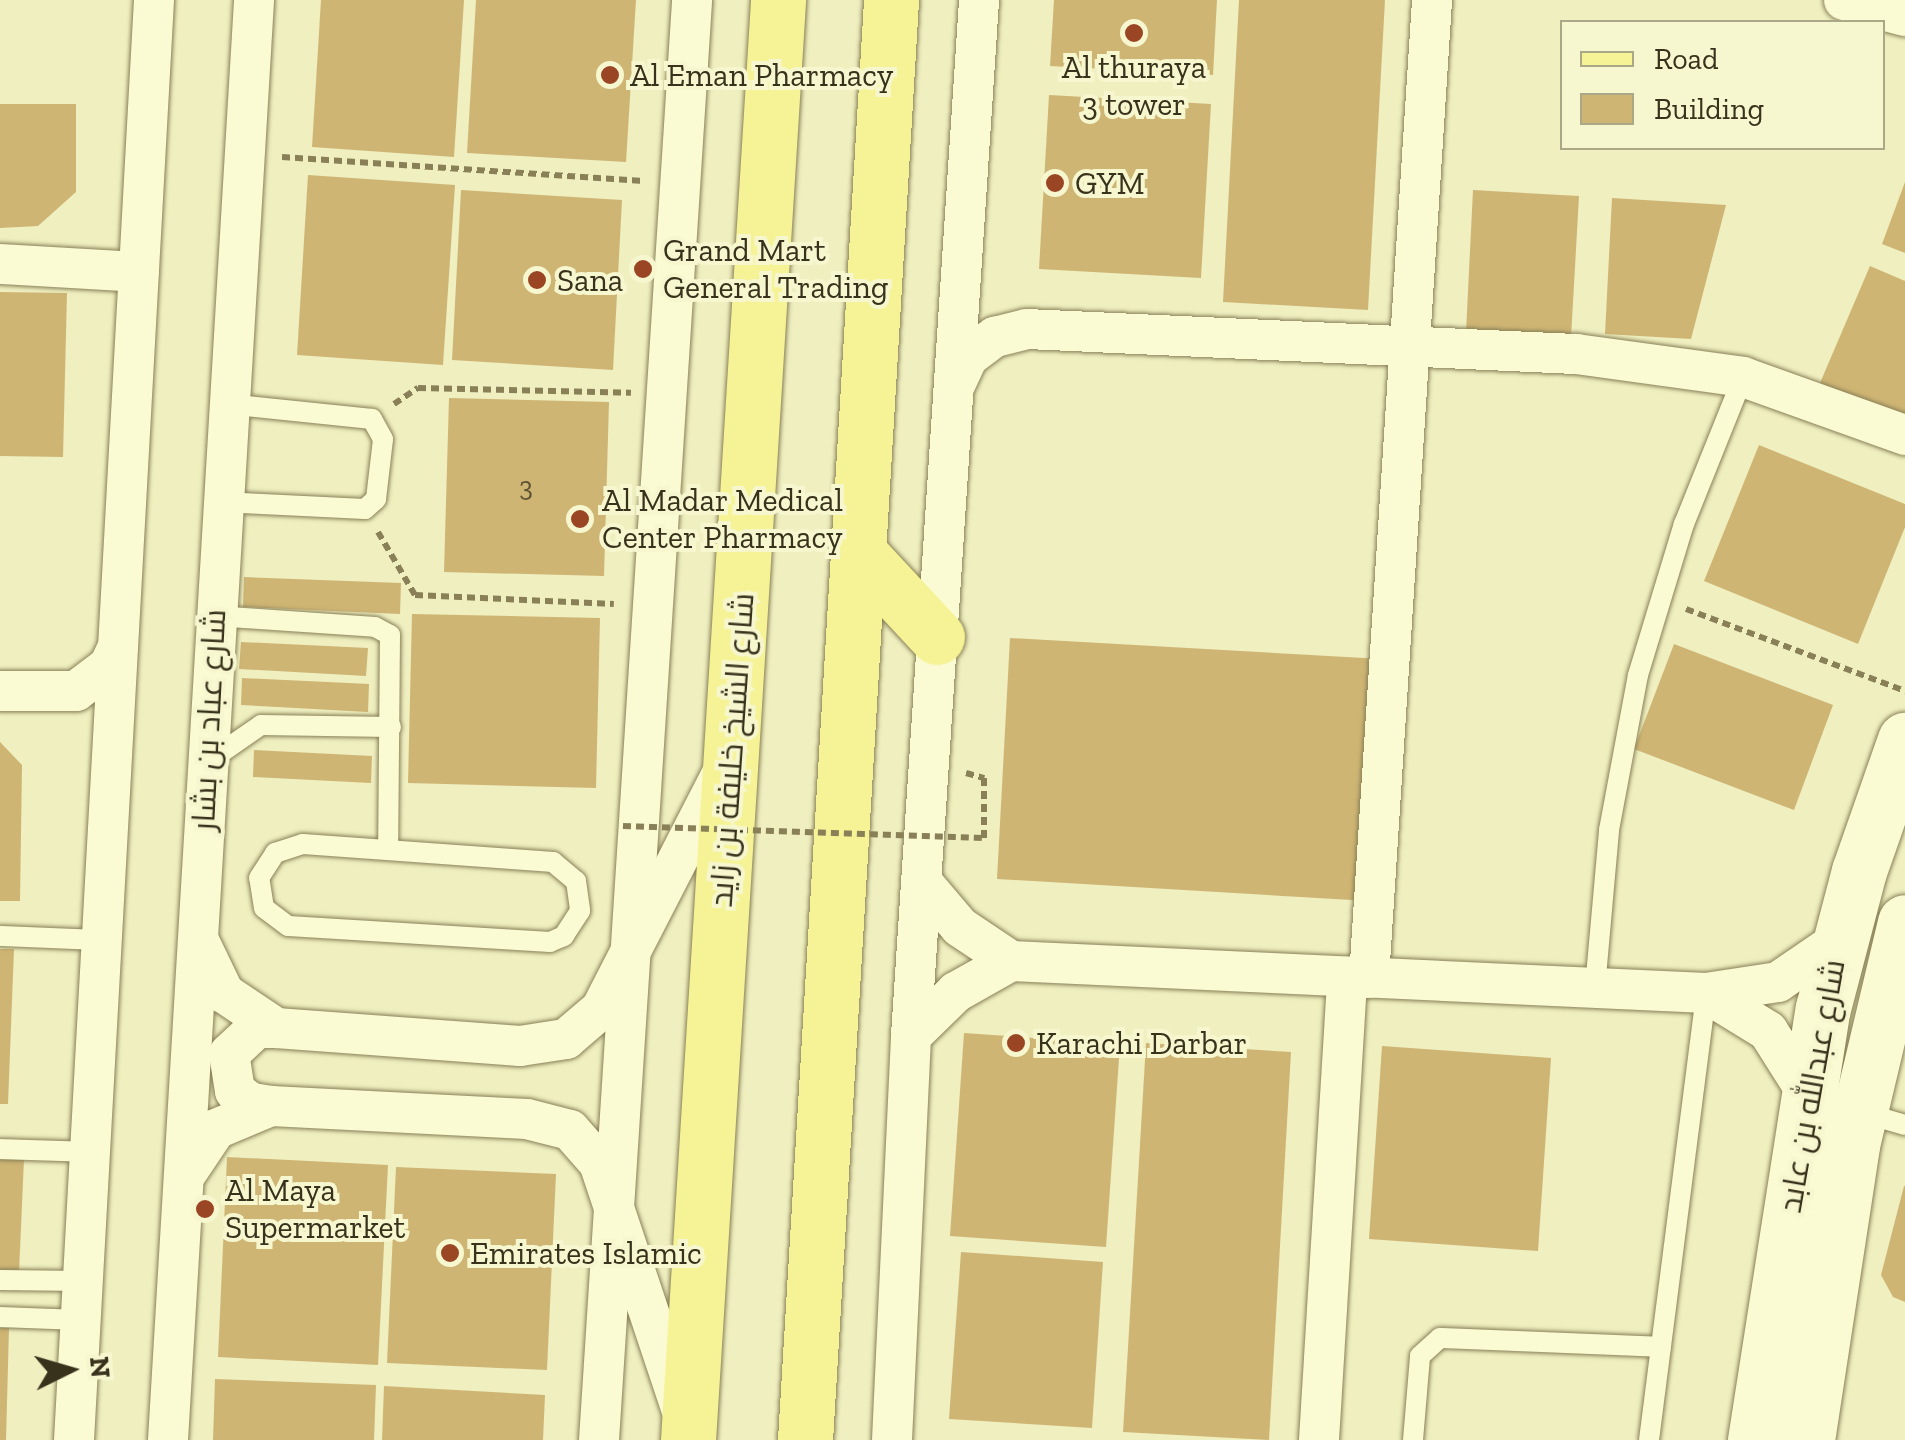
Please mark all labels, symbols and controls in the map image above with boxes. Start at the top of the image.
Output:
legend [1560,20,1885,150]
marker: Al thuraya 3 tower [1123,22,1145,44]
text: Road [1654,41,1719,77]
place label: Al thuraya 3 tower [1062,49,1206,124]
place label: Al Eman Pharmacy [630,56,893,94]
marker: Al Eman Pharmacy [599,64,621,86]
text: Building [1654,91,1764,127]
place label: GYM [1075,164,1145,202]
marker: GYM [1044,172,1066,194]
place label: Grand Mart General Trading [663,232,889,307]
marker: Grand Mart General Trading [632,258,654,280]
place label: Sana [557,261,623,299]
marker: Sana [526,269,548,291]
house number: 3 [519,470,533,504]
place label: Al Madar Medical Center Pharmacy [602,482,843,557]
marker: Al Madar Medical Center Pharmacy [567,506,593,532]
street label: شارع الشيخ خليفة بن زايد [702,592,762,908]
street label: شارع عباد بن بشار [184,608,234,832]
street label: شارع عبدالله بن عابد [1771,956,1853,1216]
place label: Karachi Darbar [1036,1024,1247,1062]
marker: Karachi Darbar [1005,1032,1027,1054]
place label: Al Maya Supermarket [225,1172,405,1247]
marker: Al Maya Supermarket [194,1198,216,1220]
place label: Emirates Islamic [470,1234,702,1272]
marker: Emirates Islamic [439,1242,461,1264]
north arrow [20,1320,120,1420]
text: N [83,1355,118,1379]

